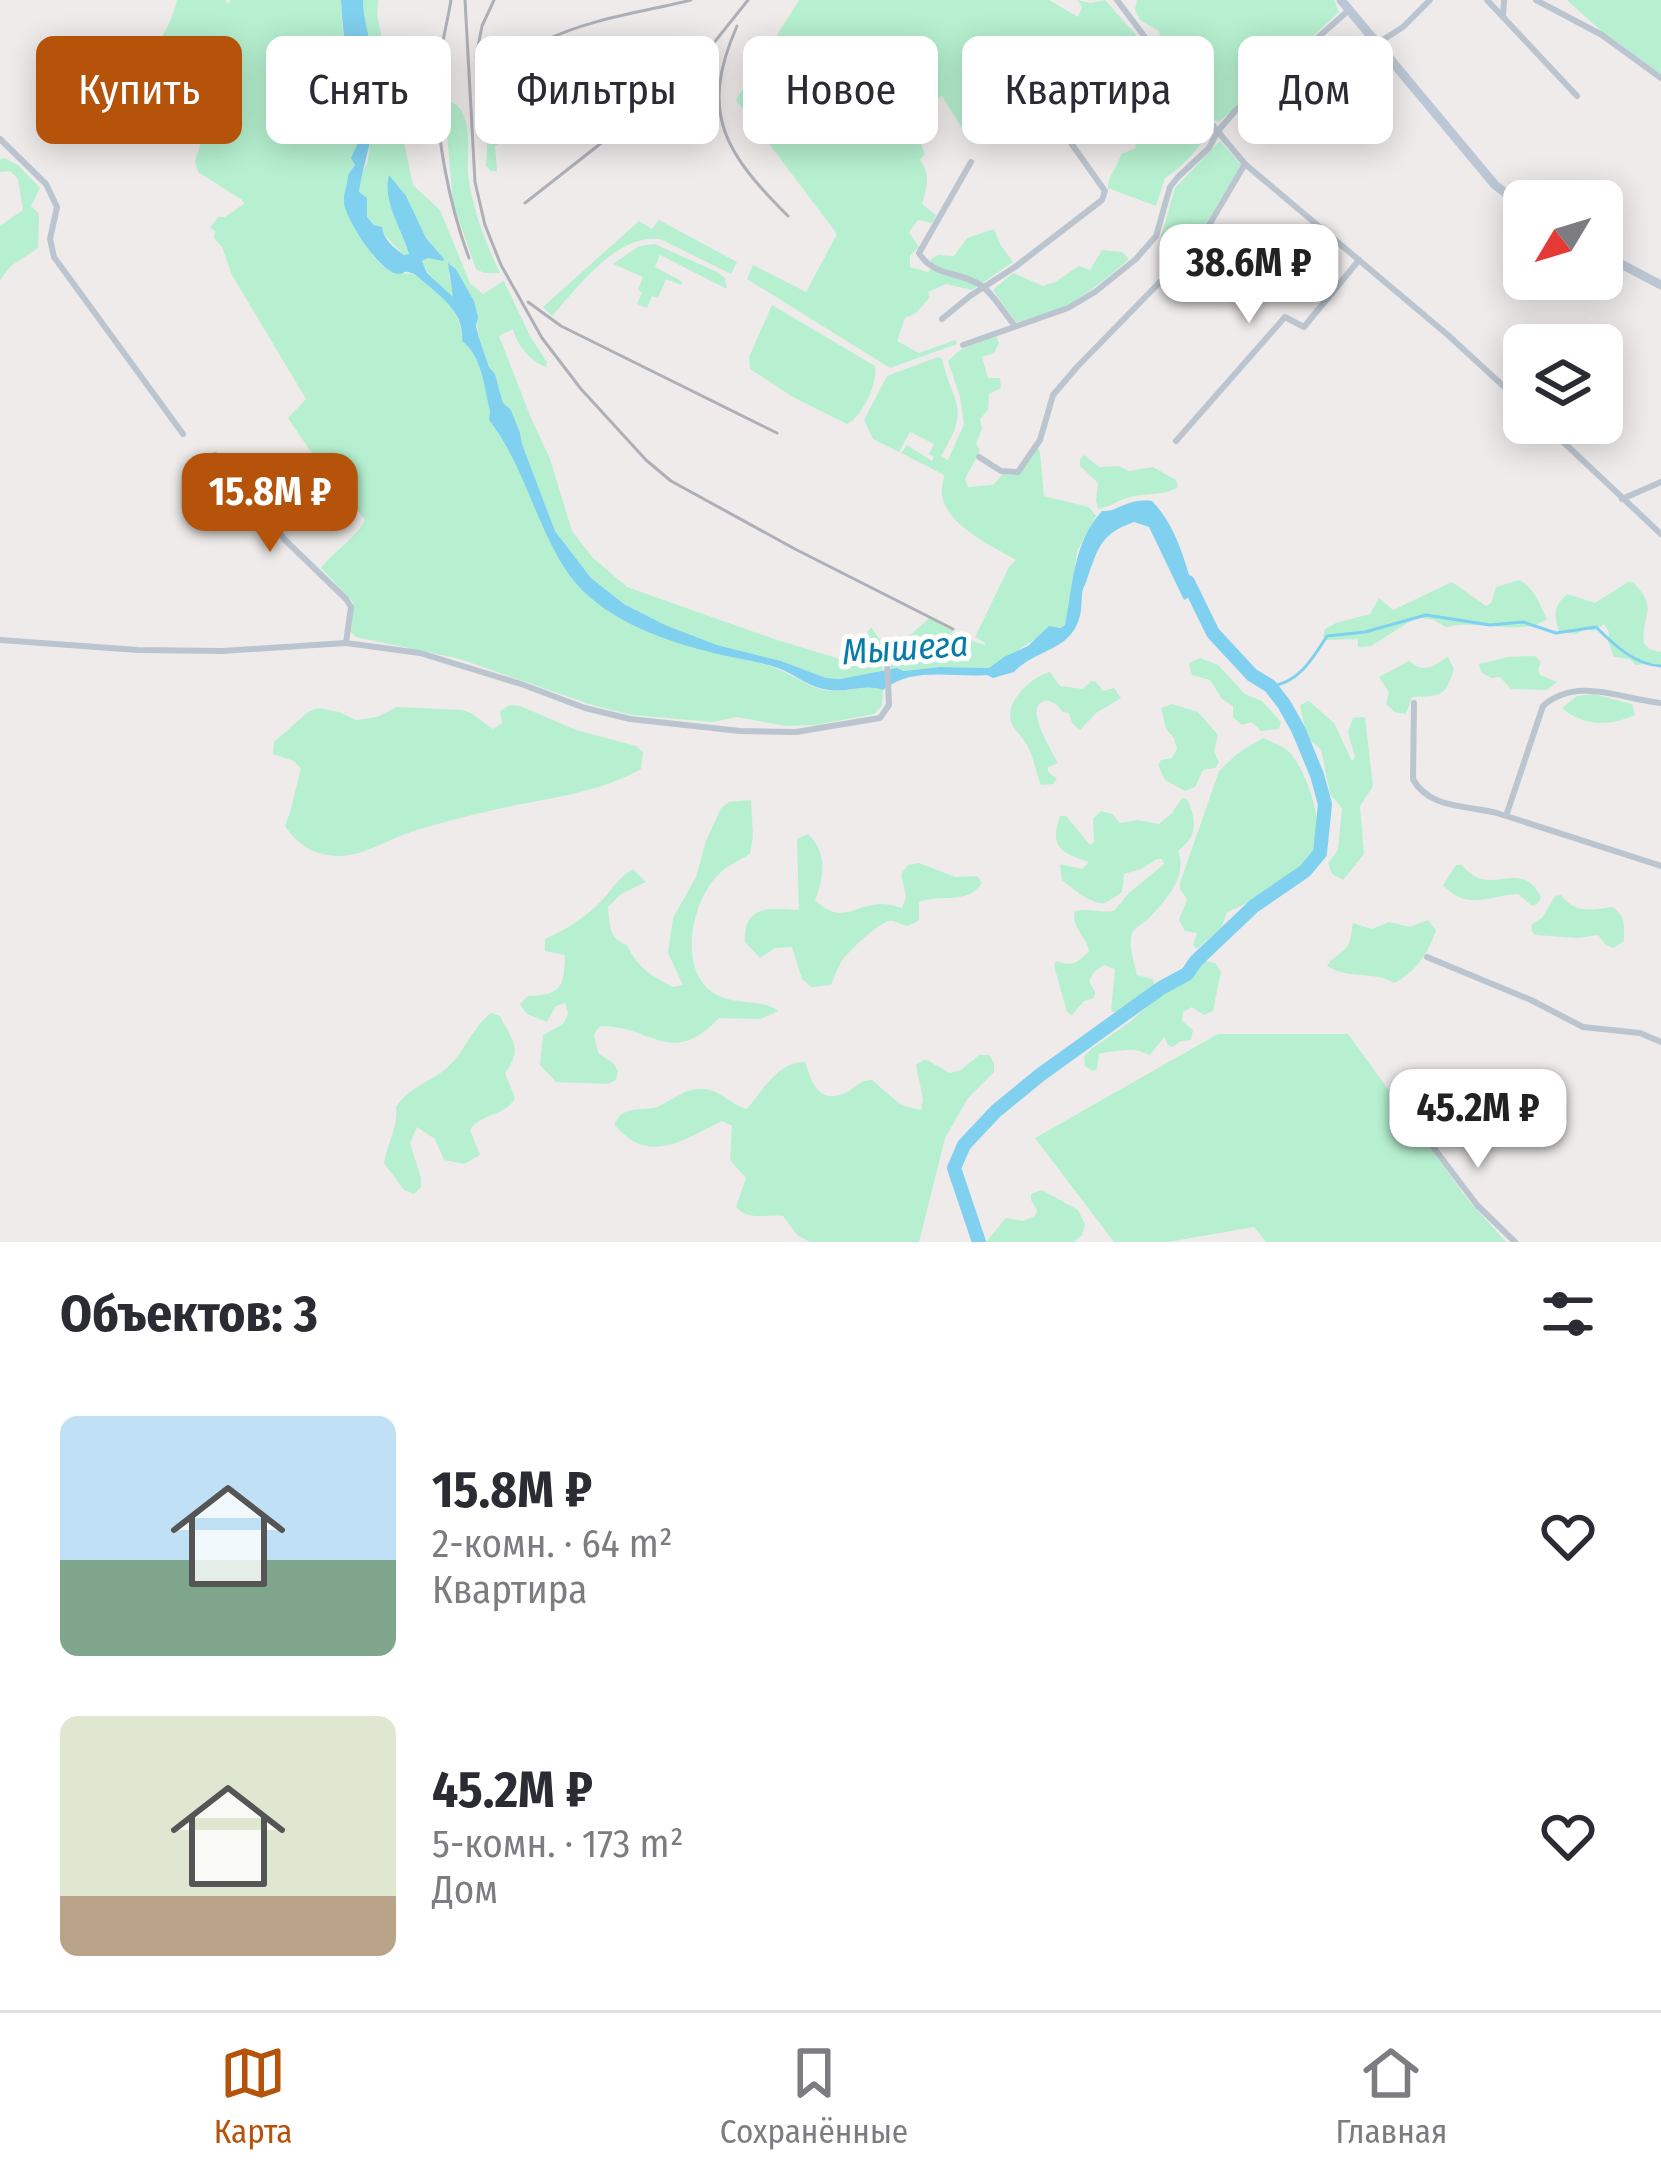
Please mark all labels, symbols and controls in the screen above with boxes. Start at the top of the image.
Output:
chip: Купить [36,36,242,144]
chip: Снять [266,36,451,144]
chip: Фильтры [475,36,719,144]
chip: Новое [743,36,938,144]
chip: Квартира [962,36,1214,144]
chip: Дом [1238,36,1393,144]
north arrow [1503,180,1623,300]
map controls [1503,180,1623,444]
pin: 38.6M ₽ [1138,224,1360,326]
text: 38.6M ₽ [1186,240,1312,286]
button: layers [1503,324,1623,444]
pin: 15.8M ₽ [159,453,381,555]
text: 15.8M ₽ [209,469,331,515]
water label: Мышега [840,622,970,674]
pin: 45.2M ₽ [1367,1069,1589,1171]
text: 45.2M ₽ [1416,1085,1540,1131]
icon: filters [1535,1281,1601,1347]
text: Объектов: 3 [60,1283,318,1345]
text: 15.8M ₽ [432,1459,592,1521]
icon: home [156,1464,300,1608]
icon: heart [1535,1503,1601,1569]
text: 2-комн. · 64 m² [432,1521,673,1567]
text: Квартира [432,1567,587,1613]
text: 45.2M ₽ [432,1759,593,1821]
icon: home [156,1764,300,1908]
icon: heart [1535,1803,1601,1869]
text: 5-комн. · 173 m² [432,1821,684,1867]
text: Дом [432,1867,498,1913]
tab: Карта [214,2040,292,2152]
tab: Сохранённые [720,2040,908,2152]
tab: Главная [1336,2040,1447,2152]

